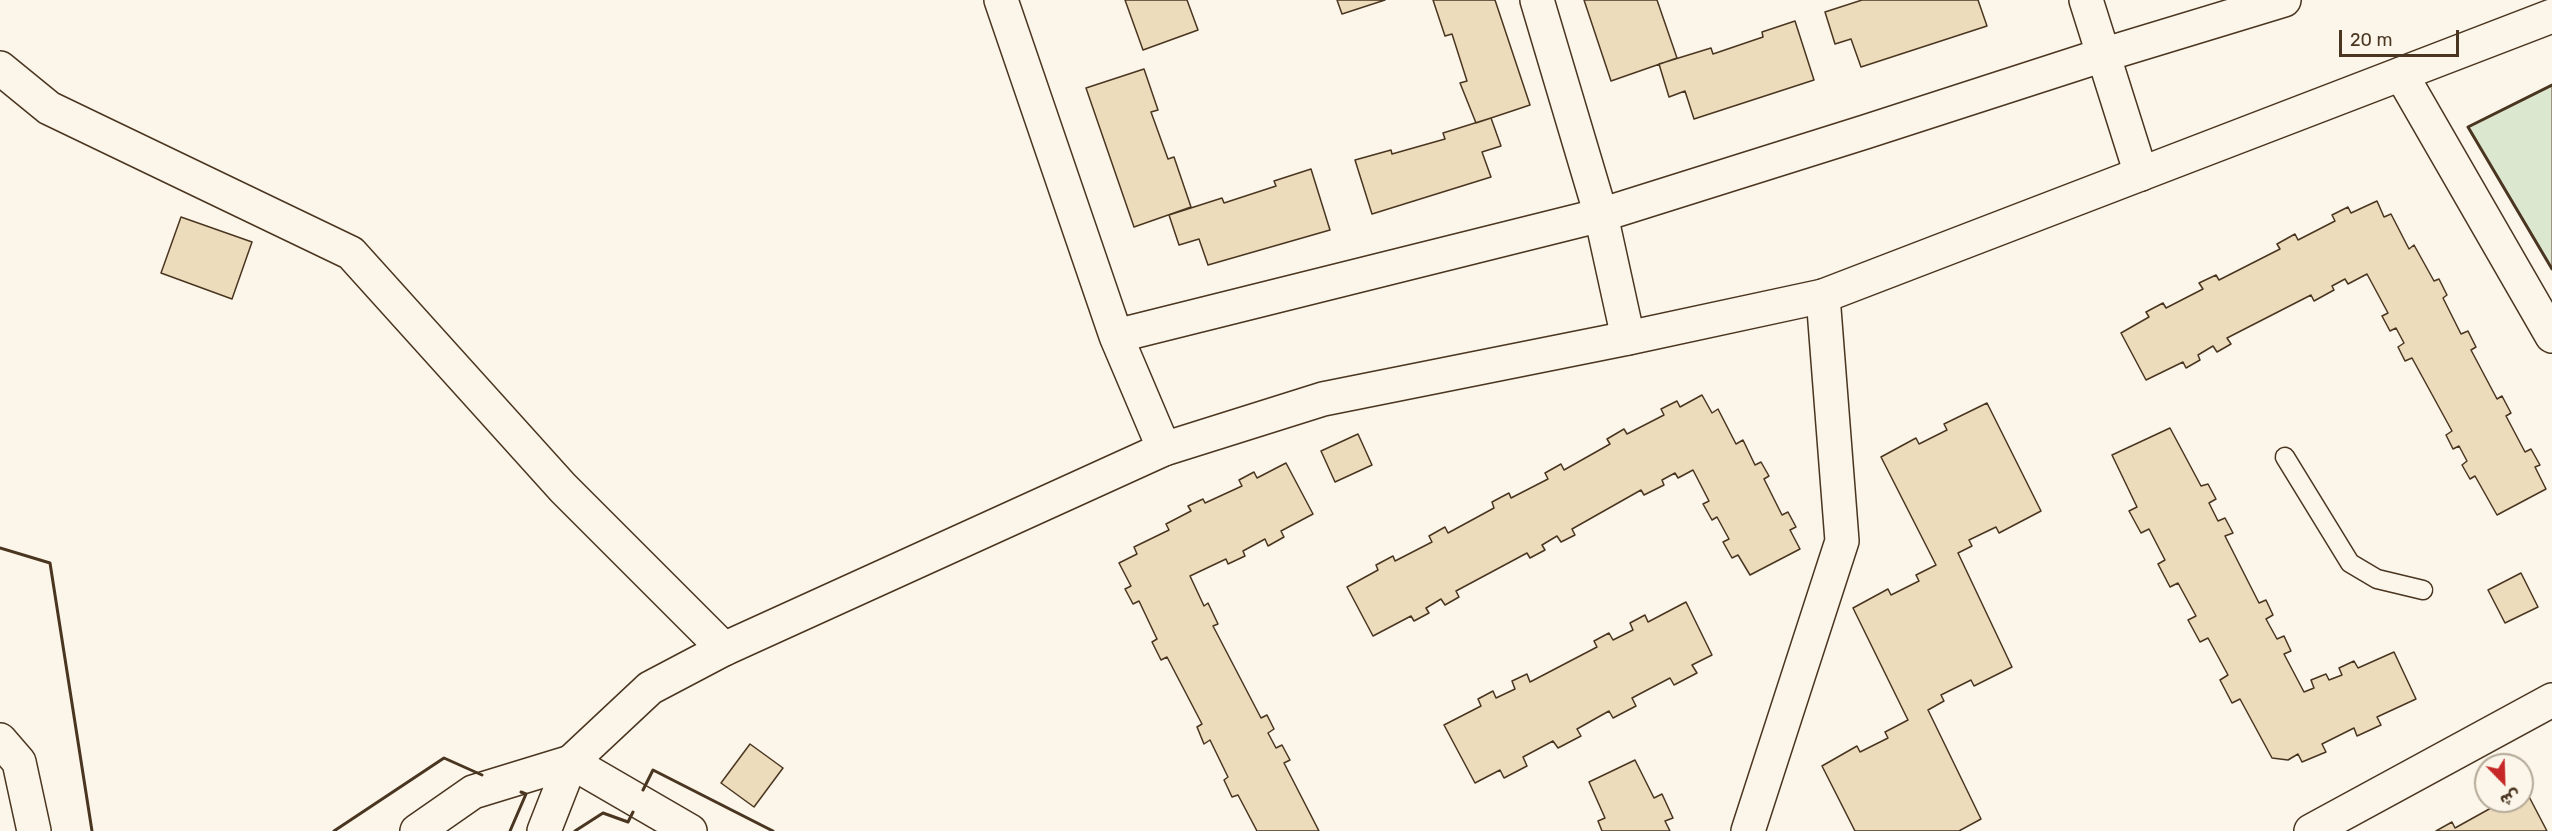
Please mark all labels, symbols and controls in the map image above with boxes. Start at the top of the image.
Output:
scale bar [2342,18,2462,56]
text: 20 m [2350,29,2392,51]
north arrow [2474,753,2534,813]
text: ش [2497,785,2523,811]

